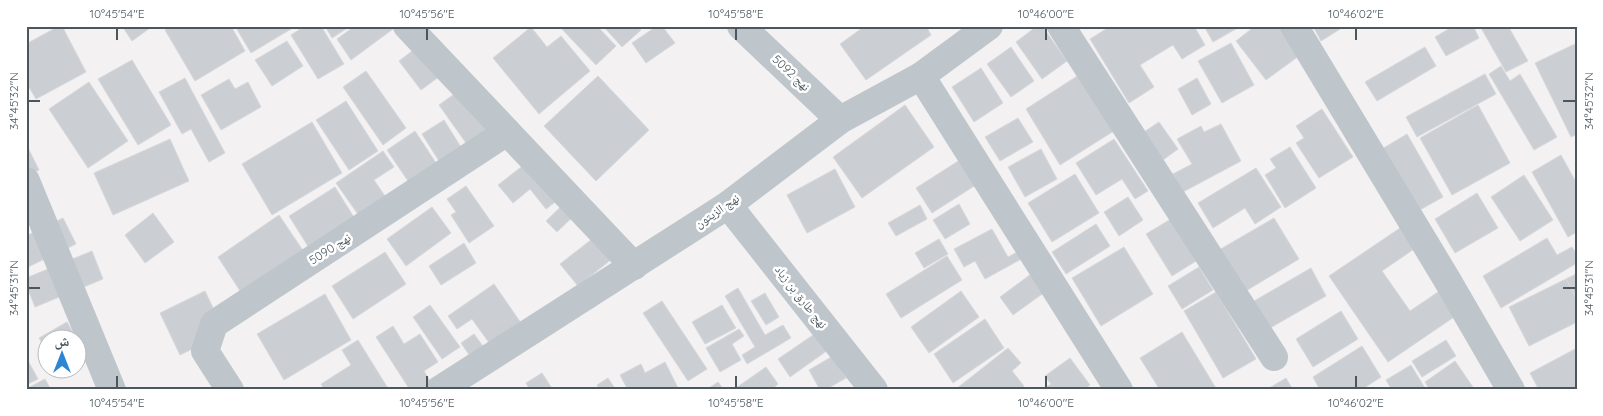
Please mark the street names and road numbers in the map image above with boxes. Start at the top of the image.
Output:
street label: نهج 5092 [769,51,813,94]
street label: نهج الزيتون [692,190,742,231]
street label: نهج 5090 [306,230,353,268]
street label: نهج طارق بن زياد [772,262,831,332]

